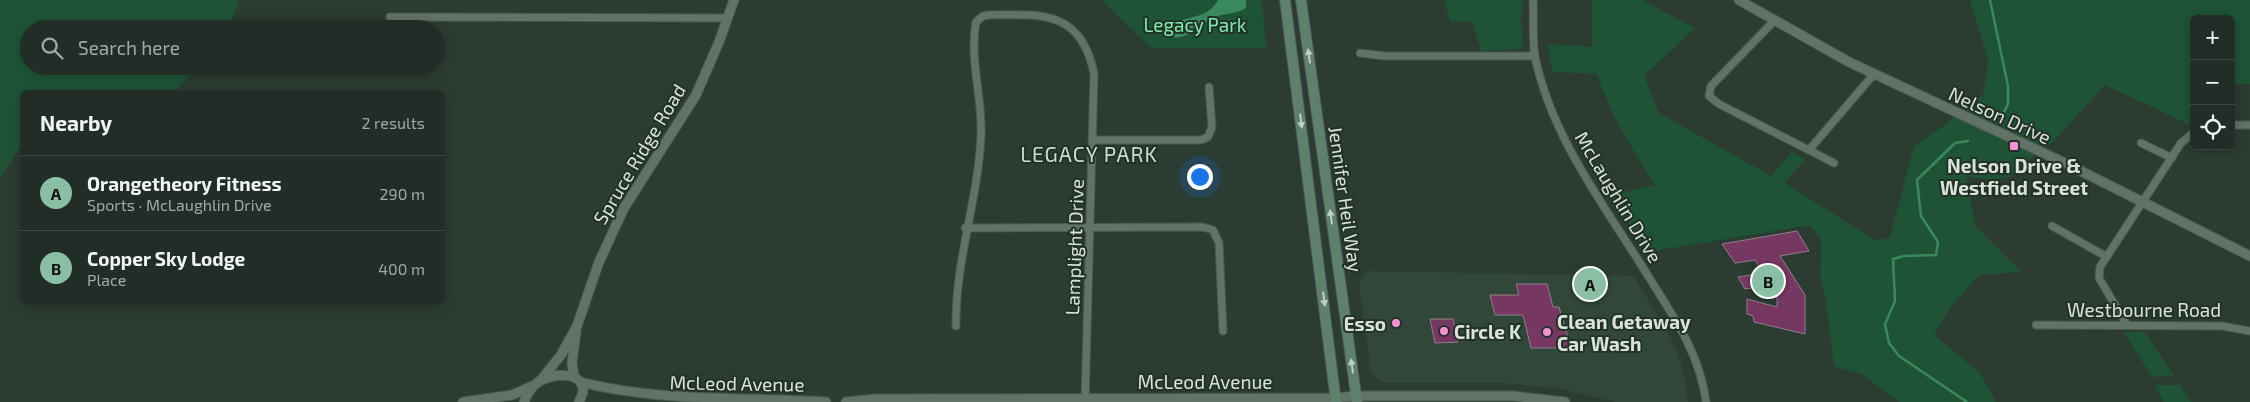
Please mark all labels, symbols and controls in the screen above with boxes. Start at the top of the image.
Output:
park label: Legacy Park [1144,13,1247,36]
map controls [2190,15,2235,150]
button: + [2190,15,2235,60]
search box [20,20,445,75]
icon: search [38,34,66,62]
text: Search here [78,36,180,59]
one-way arrow [1305,48,1313,64]
button: − [2190,60,2235,105]
street label: Spruce Ridge Road [588,80,690,228]
street label: Nelson Drive [1945,81,2055,149]
button: locate [2190,105,2235,150]
text: Nearby [40,110,112,135]
text: 2 results [362,113,425,132]
one-way arrow [1297,113,1305,129]
street label: Jennifer Heil Way [1324,125,1368,273]
street label: McLaughlin Drive [1571,127,1667,267]
marker: Nelson Drive & Westfield Street [2008,140,2020,152]
district label: LEGACY PARK [1020,141,1158,166]
place label: Nelson Drive & Westfield Street [1940,154,2088,199]
your location [1187,164,1213,190]
text: Orangetheory Fitness [87,172,282,195]
street label: Lamplight Drive [1060,178,1088,316]
text: A [51,184,61,203]
text: 290 m [380,184,425,203]
text: Sports · McLaughlin Drive [87,195,272,214]
one-way arrow [1327,209,1335,225]
text: Copper Sky Lodge [87,247,245,270]
text: B [51,259,61,278]
text: 400 m [378,259,425,278]
pin: B [1752,262,1784,300]
pin: A [1574,265,1606,303]
text: Place [87,270,126,289]
one-way arrow [1320,291,1328,307]
street label: Westbourne Road [2067,298,2221,321]
place label: Clean Getaway Car Wash [1557,310,1691,355]
place label: Esso [1344,312,1386,335]
marker: Esso [1390,317,1402,329]
place label: Circle K [1454,320,1521,343]
marker: Circle K [1438,325,1450,337]
marker: Clean Getaway Car Wash [1541,326,1553,338]
one-way arrow [1348,358,1356,374]
street label: McLeod Avenue [669,370,805,396]
street label: McLeod Avenue [1137,370,1273,393]

